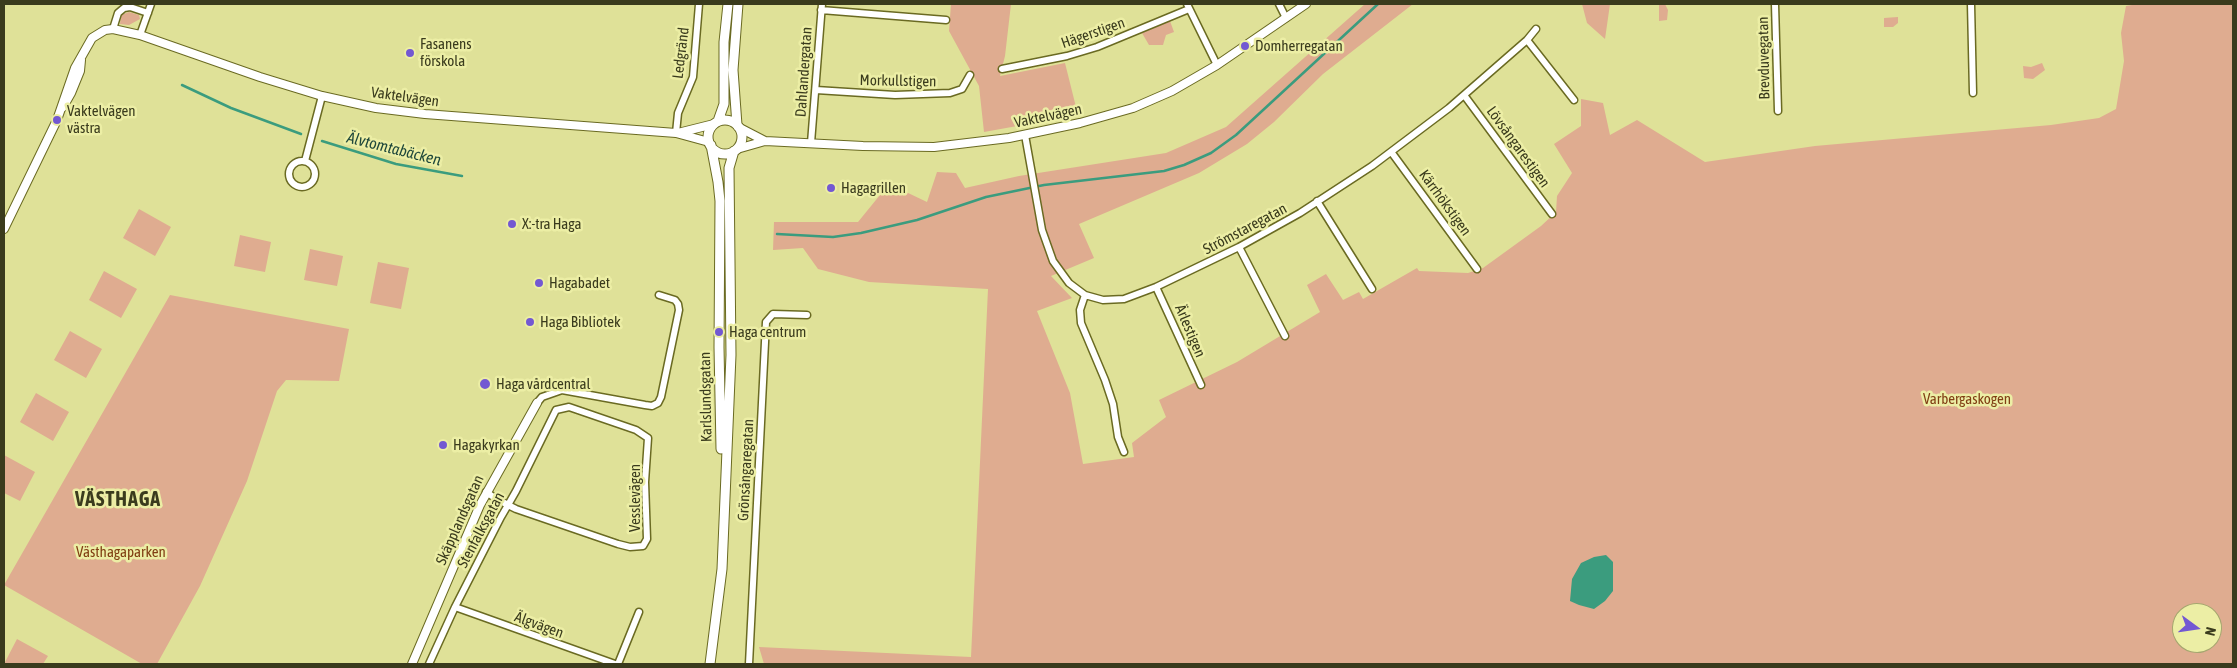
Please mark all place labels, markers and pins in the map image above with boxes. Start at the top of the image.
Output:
place label: Fasanens förskola [420,35,472,70]
place label: Domherregatan [1255,37,1343,55]
marker: Domherregatan [1239,40,1251,52]
marker: Fasanens förskola [404,47,416,59]
place label: Vaktelvägen västra [67,102,136,137]
marker: Vaktelvägen västra [51,114,63,126]
place label: Hagagrillen [841,179,906,197]
marker: Hagagrillen [825,182,837,194]
place label: X:-tra Haga [522,215,581,233]
marker: X:-tra Haga [506,218,518,230]
place label: Hagabadet [549,274,610,292]
marker: Hagabadet [533,277,545,289]
place label: Haga Bibliotek [540,313,621,331]
marker: Haga Bibliotek [524,316,536,328]
place label: Haga centrum [729,323,806,341]
marker: Haga centrum [713,326,725,338]
place label: Haga vårdcentral [496,375,590,393]
marker: Haga vårdcentral [478,377,492,391]
place label: Hagakyrkan [453,436,520,454]
marker: Hagakyrkan [437,439,449,451]

